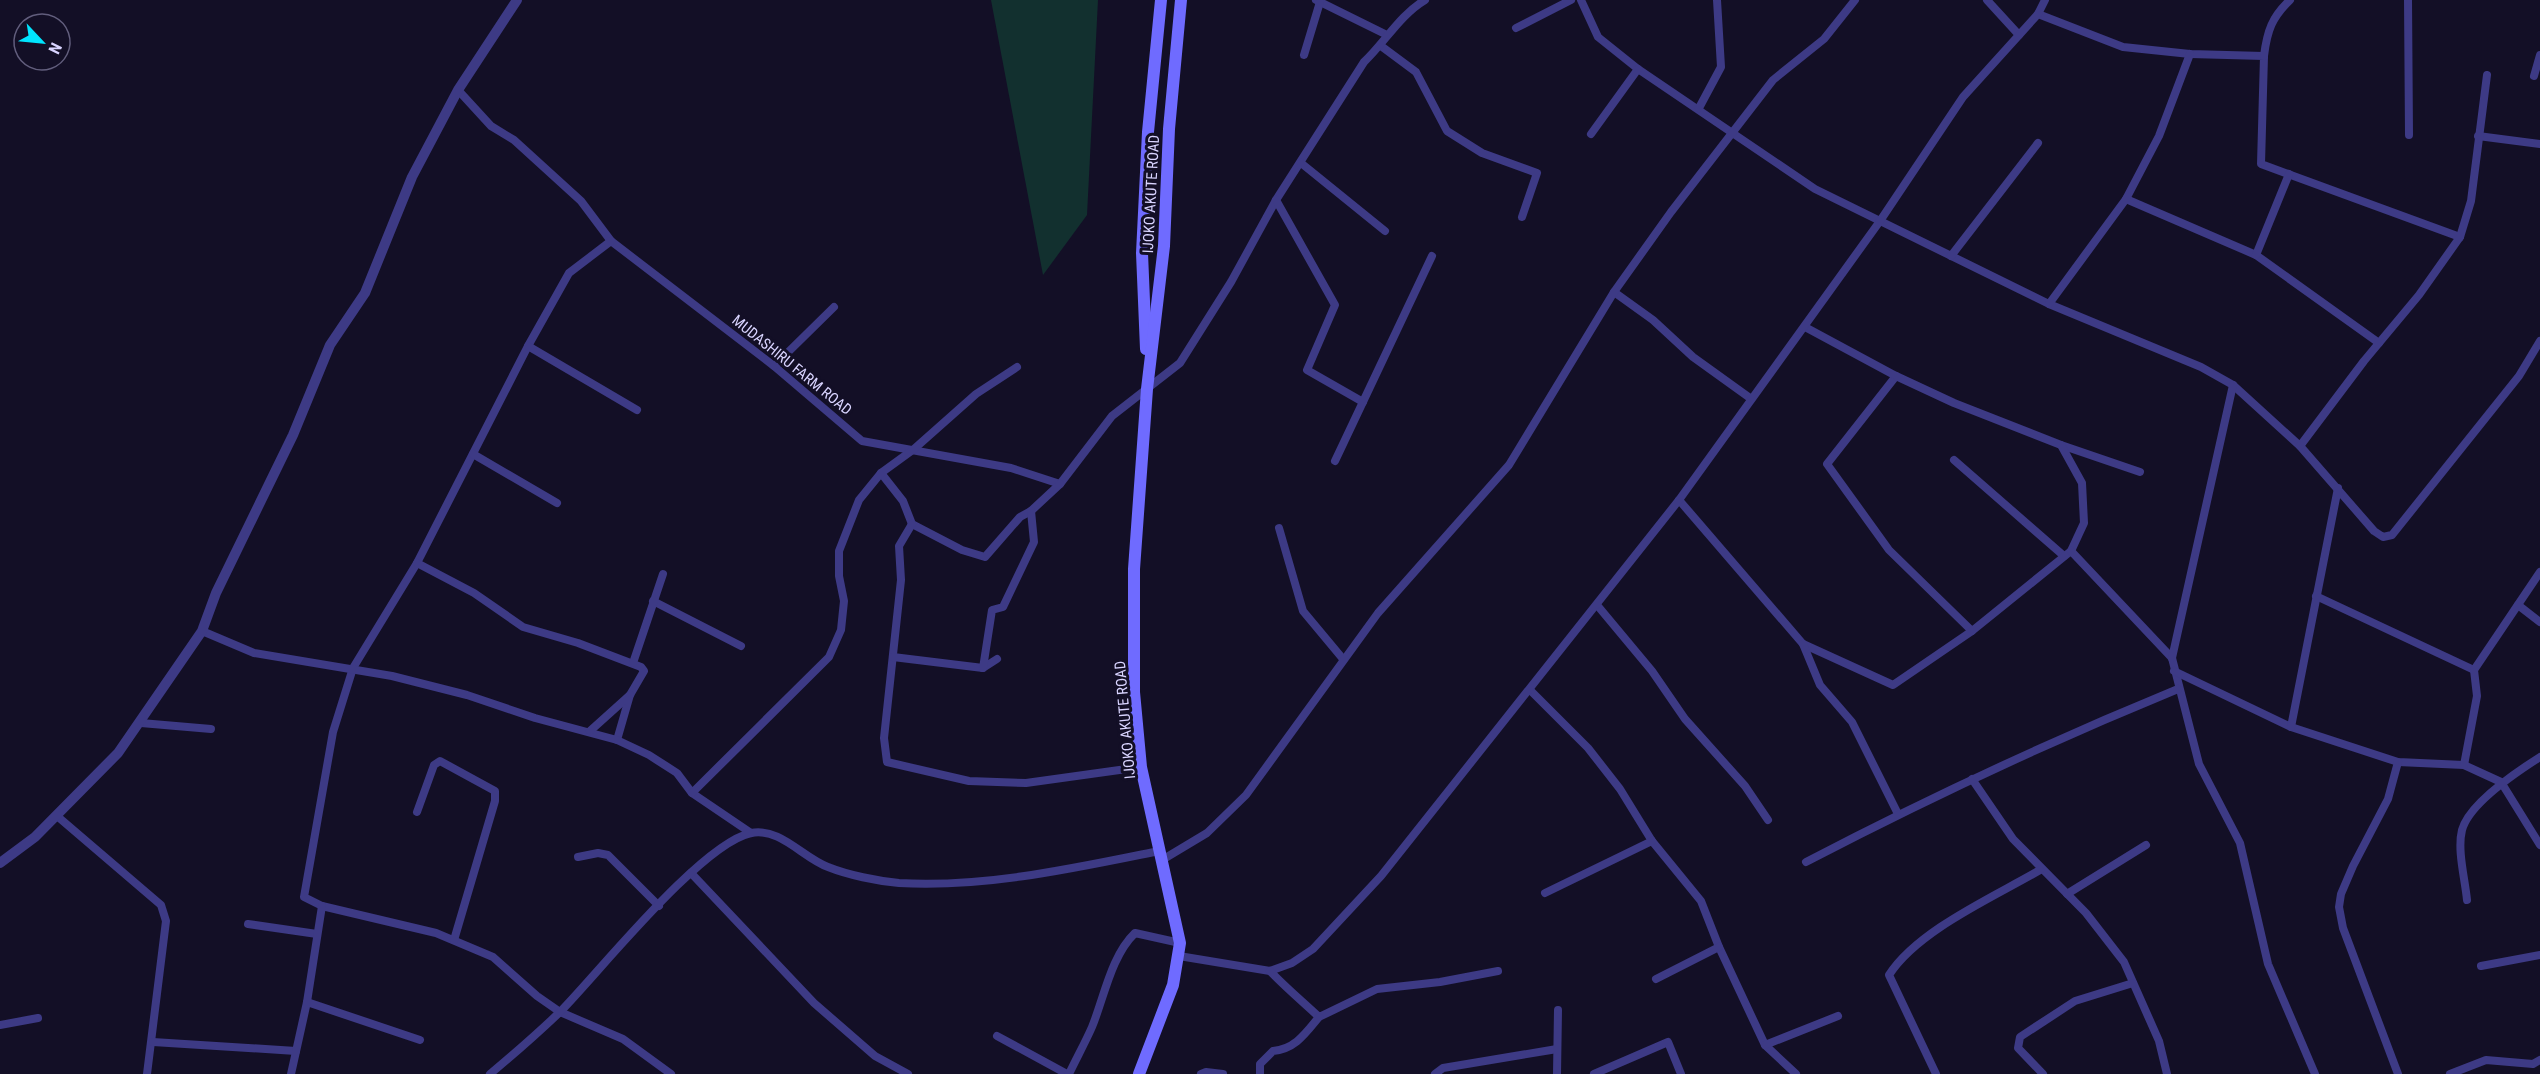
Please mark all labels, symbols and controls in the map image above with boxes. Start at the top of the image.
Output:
north arrow [12,12,72,72]
text: N [44,40,66,57]
street label: IJOKO AKUTE ROAD [1139,134,1163,254]
street label: MUDASHIRU FARM ROAD [728,311,856,419]
street label: IJOKO AKUTE ROAD [1111,660,1139,780]

